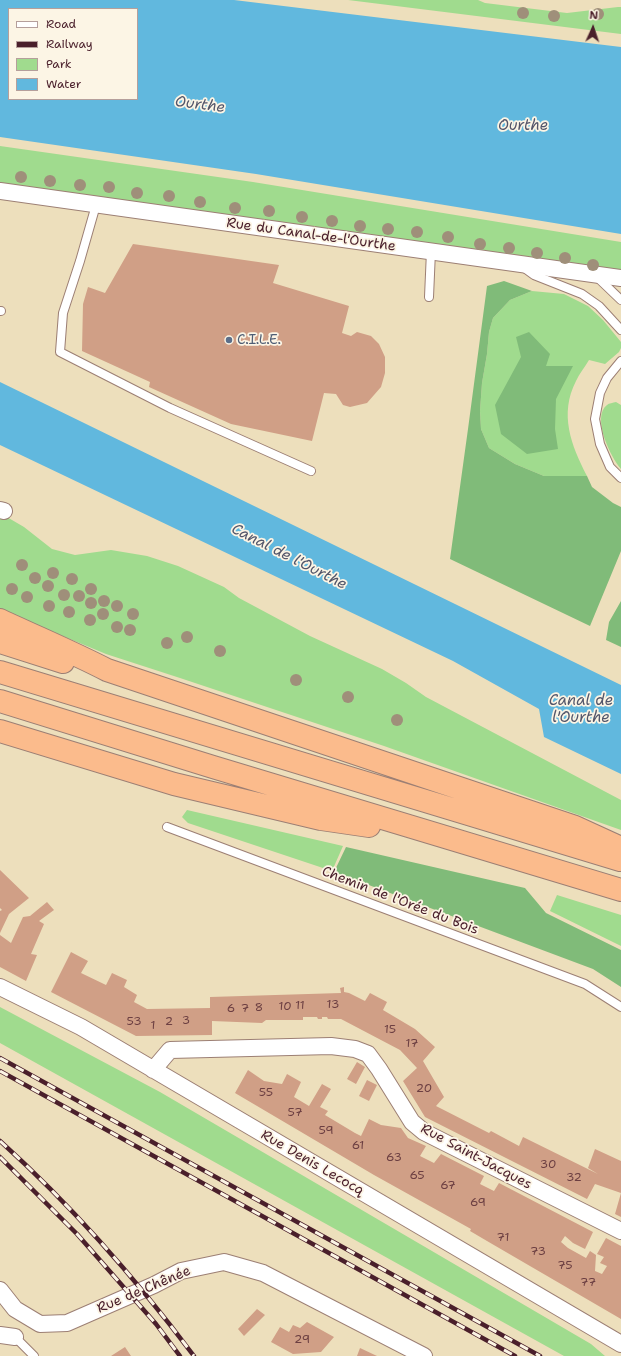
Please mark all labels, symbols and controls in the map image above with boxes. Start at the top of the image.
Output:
legend [8,8,138,100]
north arrow [573,8,613,48]
text: N [589,8,598,23]
text: Road [46,16,76,32]
text: Railway [46,36,93,52]
text: Park [46,56,72,72]
text: Water [46,76,81,92]
water label: Ourthe [174,93,226,117]
water label: Ourthe [498,117,548,135]
street label: Rue du Canal-de-l'Ourthe [225,215,397,255]
place label: C.I.L.E. [237,332,281,348]
marker: C.I.L.E. [224,335,234,345]
water label: Canal de l'Ourthe [228,520,350,594]
water label: Canal de l'Ourthe [549,692,613,727]
street label: Chemin de l'Orée du Bois [319,863,481,939]
house number: 13 [327,998,339,1012]
house number: 11 [295,999,305,1013]
house number: 10 [278,1000,292,1014]
house number: 8 [255,1001,263,1015]
house number: 6 [227,1002,235,1016]
house number: 7 [241,1002,249,1016]
house number: 3 [182,1014,190,1028]
house number: 53 [126,1015,142,1029]
house number: 2 [165,1015,173,1029]
house number: 1 [150,1019,156,1033]
house number: 15 [384,1023,396,1037]
house number: 17 [406,1037,418,1051]
house number: 20 [416,1082,432,1096]
house number: 55 [259,1086,273,1100]
house number: 57 [287,1106,303,1120]
street label: Rue Saint-Jacques [417,1121,535,1193]
house number: 59 [318,1124,334,1138]
street label: Rue Denis Lecocq [258,1127,366,1199]
house number: 61 [352,1139,364,1153]
house number: 63 [386,1151,402,1165]
house number: 30 [540,1158,556,1172]
house number: 65 [409,1169,425,1183]
house number: 32 [566,1171,582,1185]
house number: 67 [440,1179,456,1193]
house number: 69 [470,1196,486,1210]
house number: 71 [497,1231,509,1245]
house number: 73 [530,1245,546,1259]
house number: 75 [557,1259,573,1273]
street label: Rue de Chênée [94,1263,194,1317]
house number: 77 [580,1276,596,1290]
house number: 29 [294,1333,310,1347]

